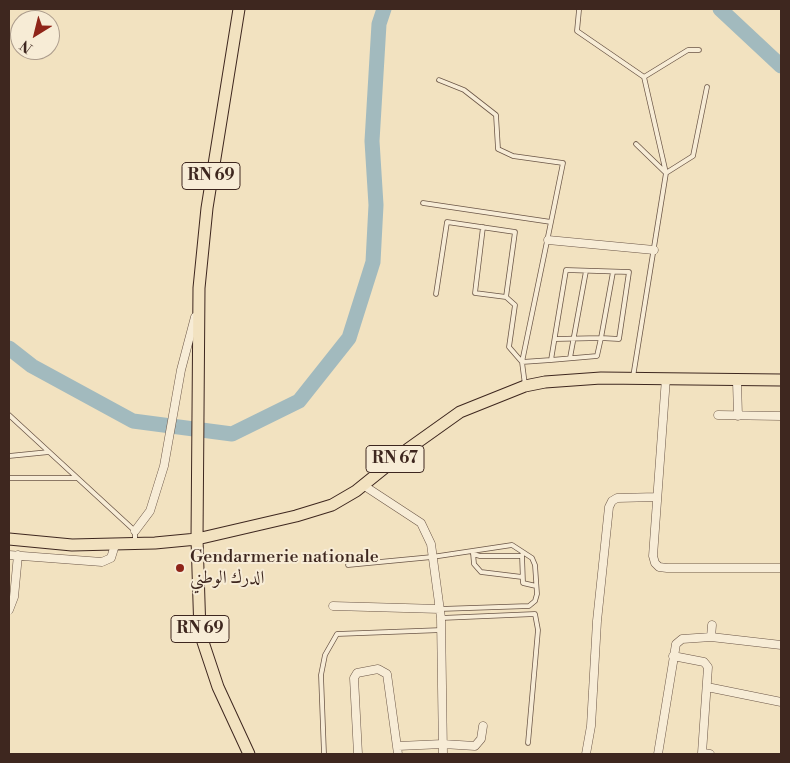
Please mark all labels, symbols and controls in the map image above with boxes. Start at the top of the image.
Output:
north arrow [10,10,60,60]
text: N [17,36,37,57]
road number: RN 69 [182,162,240,190]
road number: RN 67 [366,446,424,472]
place label: Gendarmerie nationale الدرك الوطني [190,547,379,590]
marker: Gendarmerie nationale الدرك الوطني [174,562,186,574]
road number: RN 69 [171,616,229,642]

